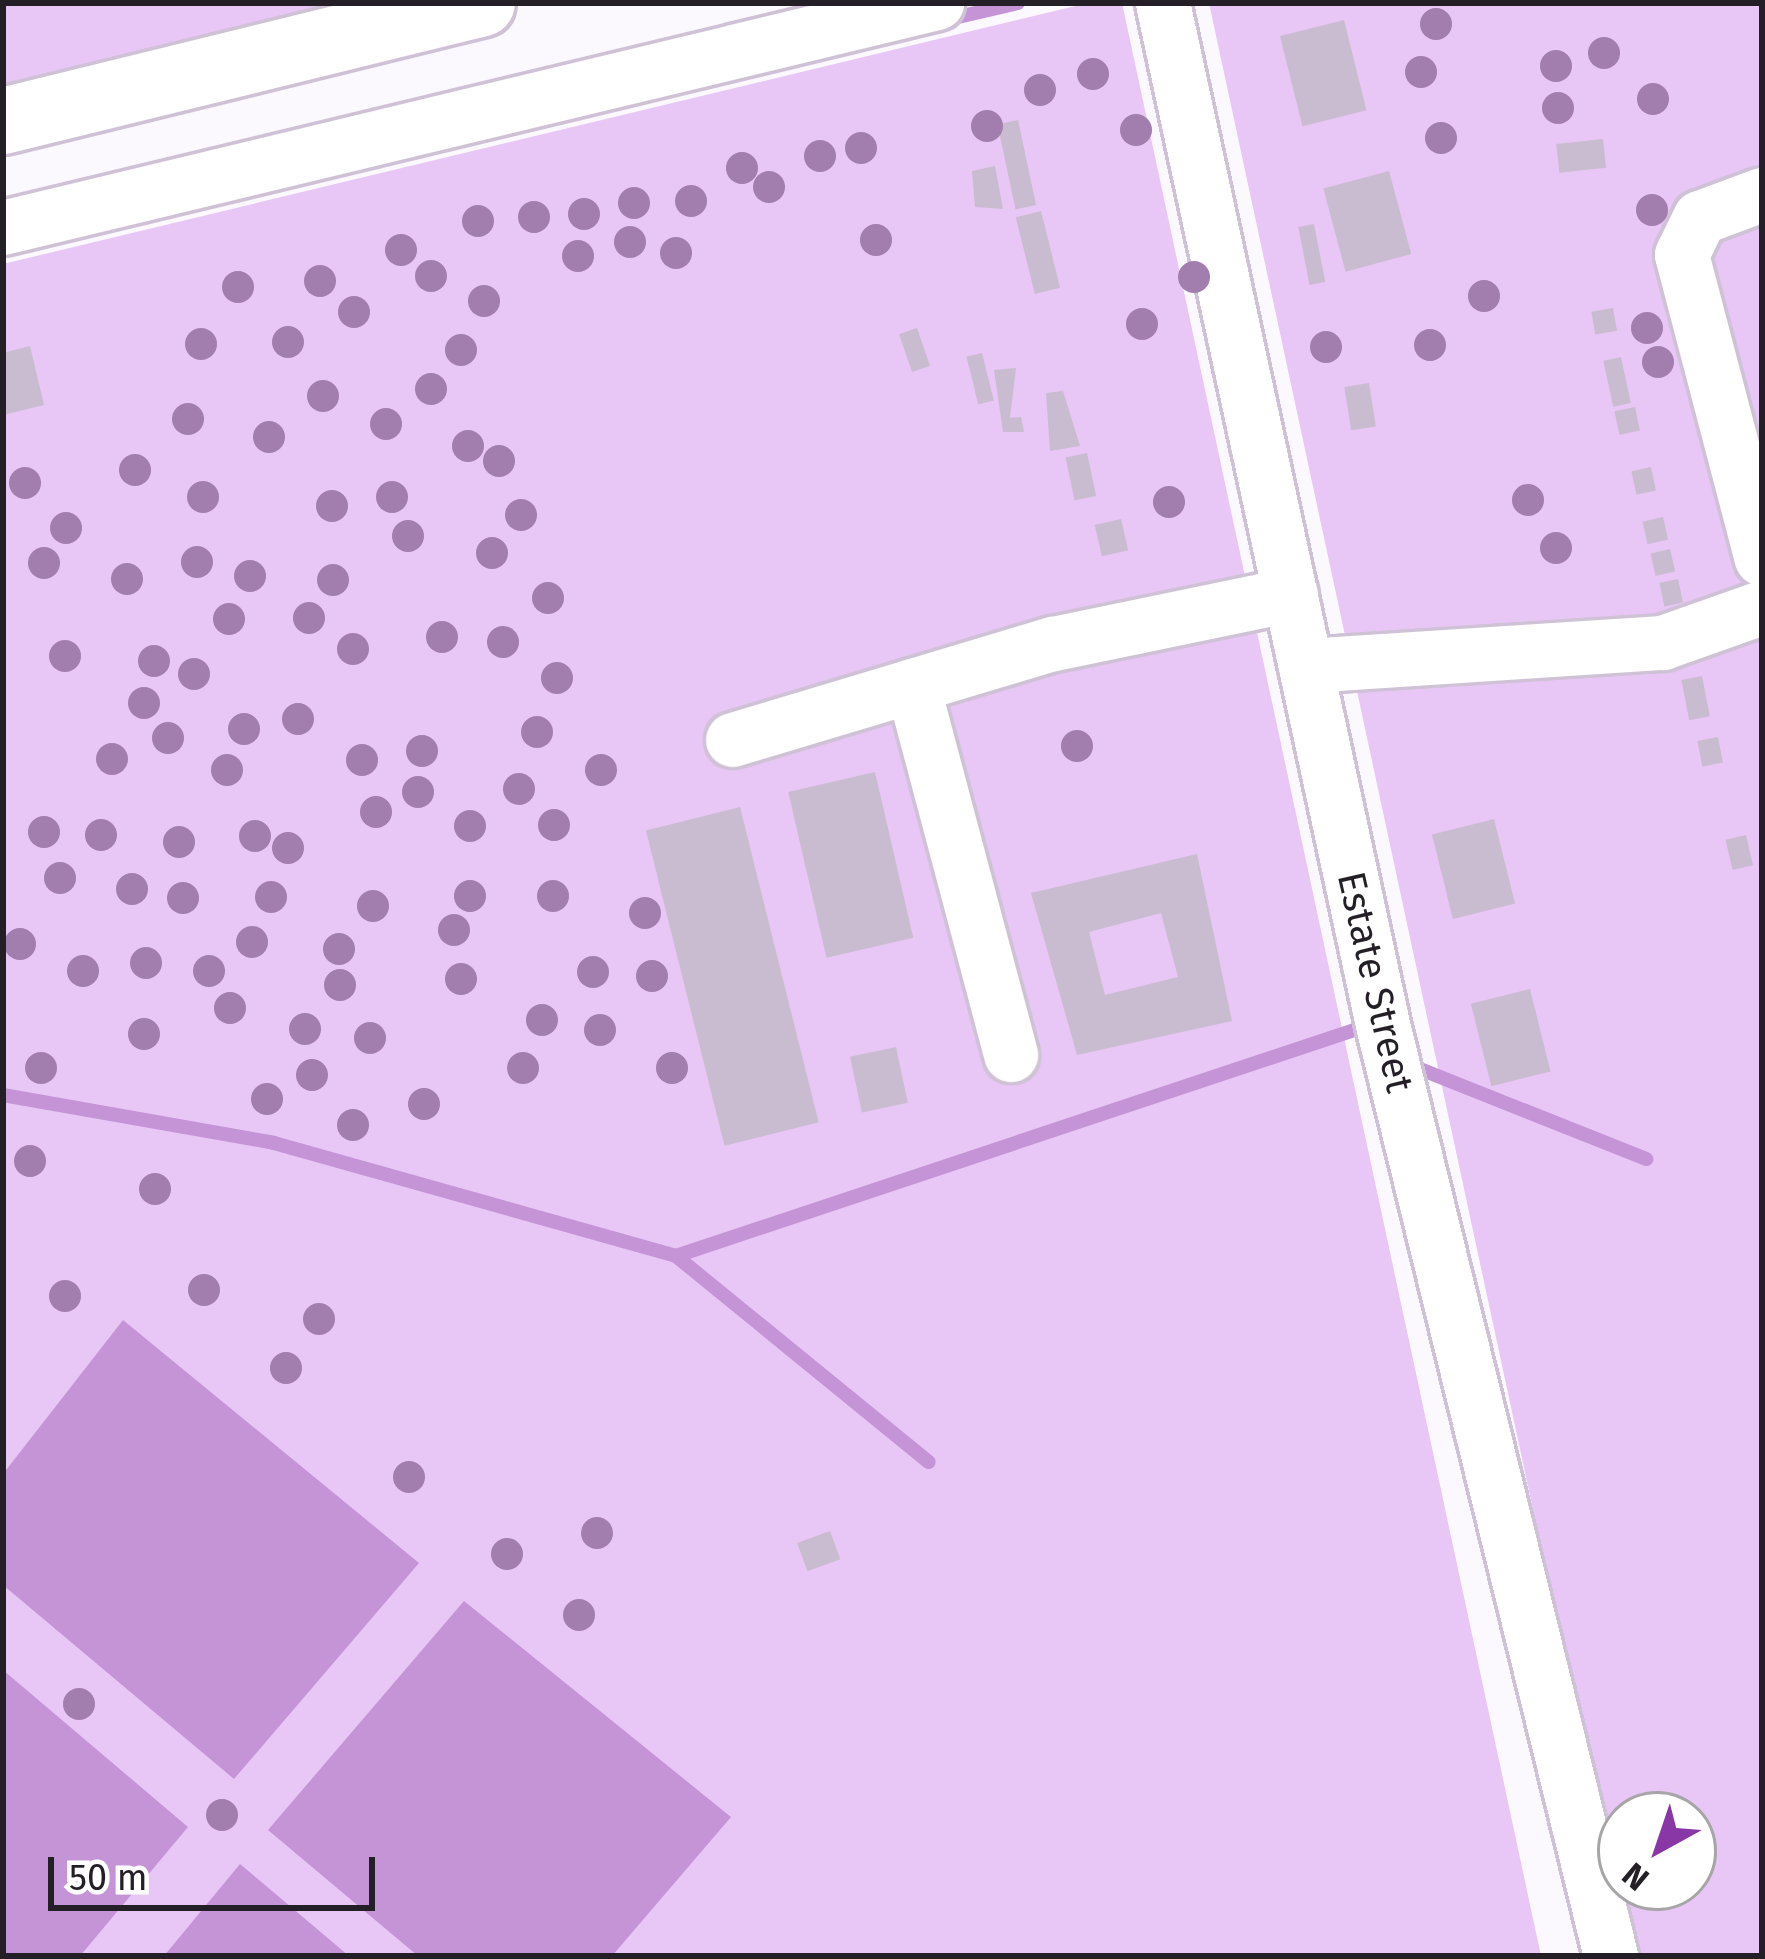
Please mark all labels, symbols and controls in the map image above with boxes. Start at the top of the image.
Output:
street label: Estate Street [1327,867,1423,1097]
north arrow [1597,1791,1717,1911]
scale bar [54,1833,381,1907]
text: N [1615,1854,1657,1899]
text: 50 m [69,1856,148,1900]

